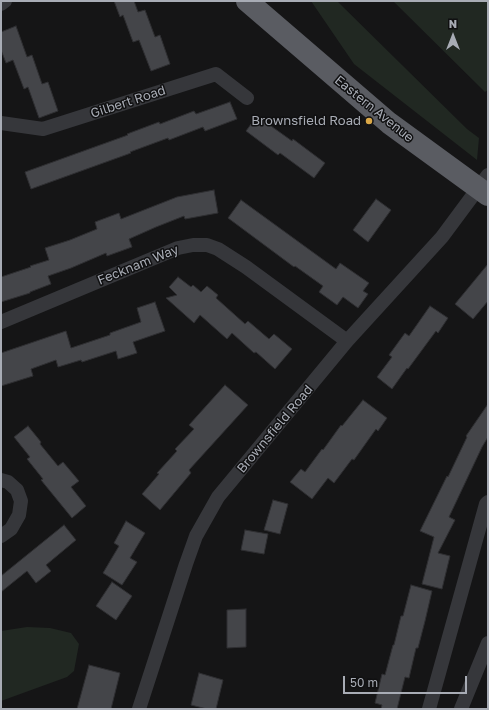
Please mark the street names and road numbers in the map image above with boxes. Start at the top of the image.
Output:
street label: Eastern Avenue [331,72,417,146]
street label: Gilbert Road [89,83,167,121]
street label: Fecknam Way [95,242,181,288]
street label: Brownsfield Road [234,382,316,476]

